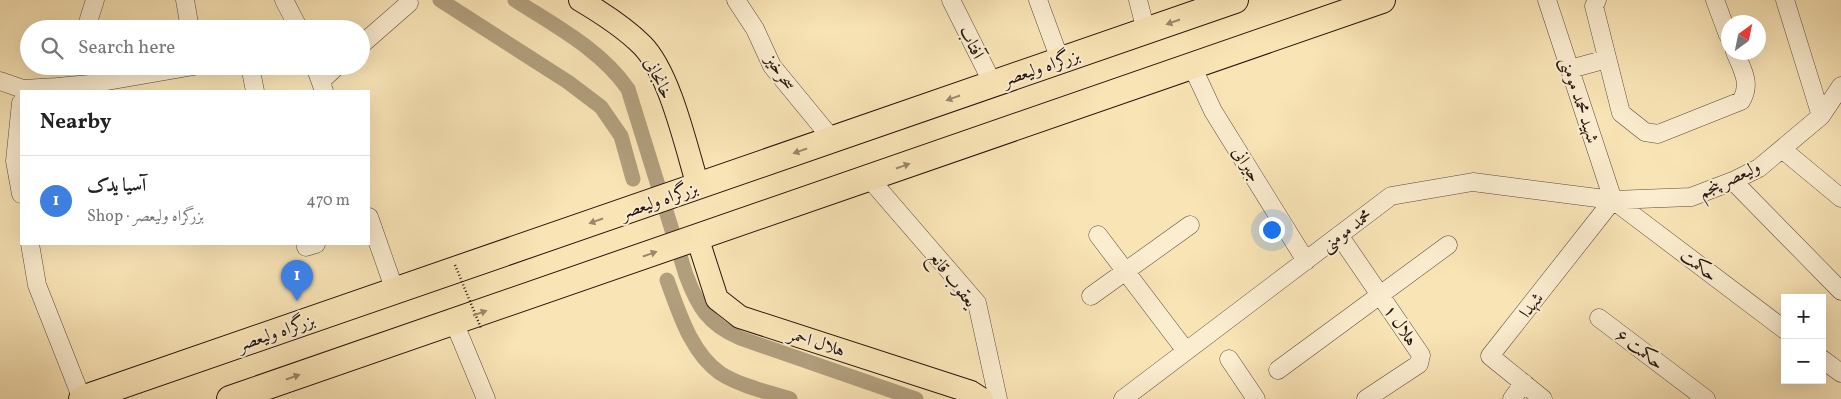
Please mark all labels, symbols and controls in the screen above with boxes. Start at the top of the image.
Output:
north arrow [1721,15,1766,60]
one-way arrow [1165,18,1180,26]
search box [20,20,370,75]
street label: آفتاب [952,22,990,65]
icon: search [38,34,66,62]
text: Search here [78,35,175,61]
street label: بزرگراه ولیعصر [997,43,1083,94]
street label: سحرخیز [757,48,801,96]
street label: خانجانی [637,53,679,104]
street label: شهید محمد مومنی [1553,54,1604,147]
one-way arrow [945,94,960,102]
text: Nearby [40,108,111,137]
street label: جیرانی [1225,142,1266,187]
one-way arrow [792,148,807,155]
street label: ولیعصر پنجم [1695,155,1766,208]
one-way arrow [895,162,910,169]
text: آسیا یدک [87,173,146,199]
street label: بزرگراه ولیعصر [615,176,701,227]
text: 1 [53,190,59,212]
text: 470 m [306,190,350,212]
street label: محمد مومنی [1316,204,1378,259]
text: Shop · بزرگراه ولیعصر [87,206,204,228]
your location [1259,217,1285,243]
one-way arrow [589,218,604,225]
street label: حکمت [1674,244,1722,288]
street label: یعقوب قانع [920,247,983,316]
one-way arrow [642,250,657,257]
pin: 1 [281,260,313,301]
street label: شهدا [1514,288,1550,324]
map controls [1781,294,1826,384]
button: + [1781,294,1826,339]
street label: هلال ۱ [1377,300,1423,352]
street label: بزرگراه ولیعصر [232,308,318,359]
one-way arrow [472,309,487,316]
street label: هلال احمر [783,322,848,364]
street label: حکمت ۶ [1610,324,1669,377]
button: − [1781,339,1826,384]
one-way arrow [286,373,301,381]

